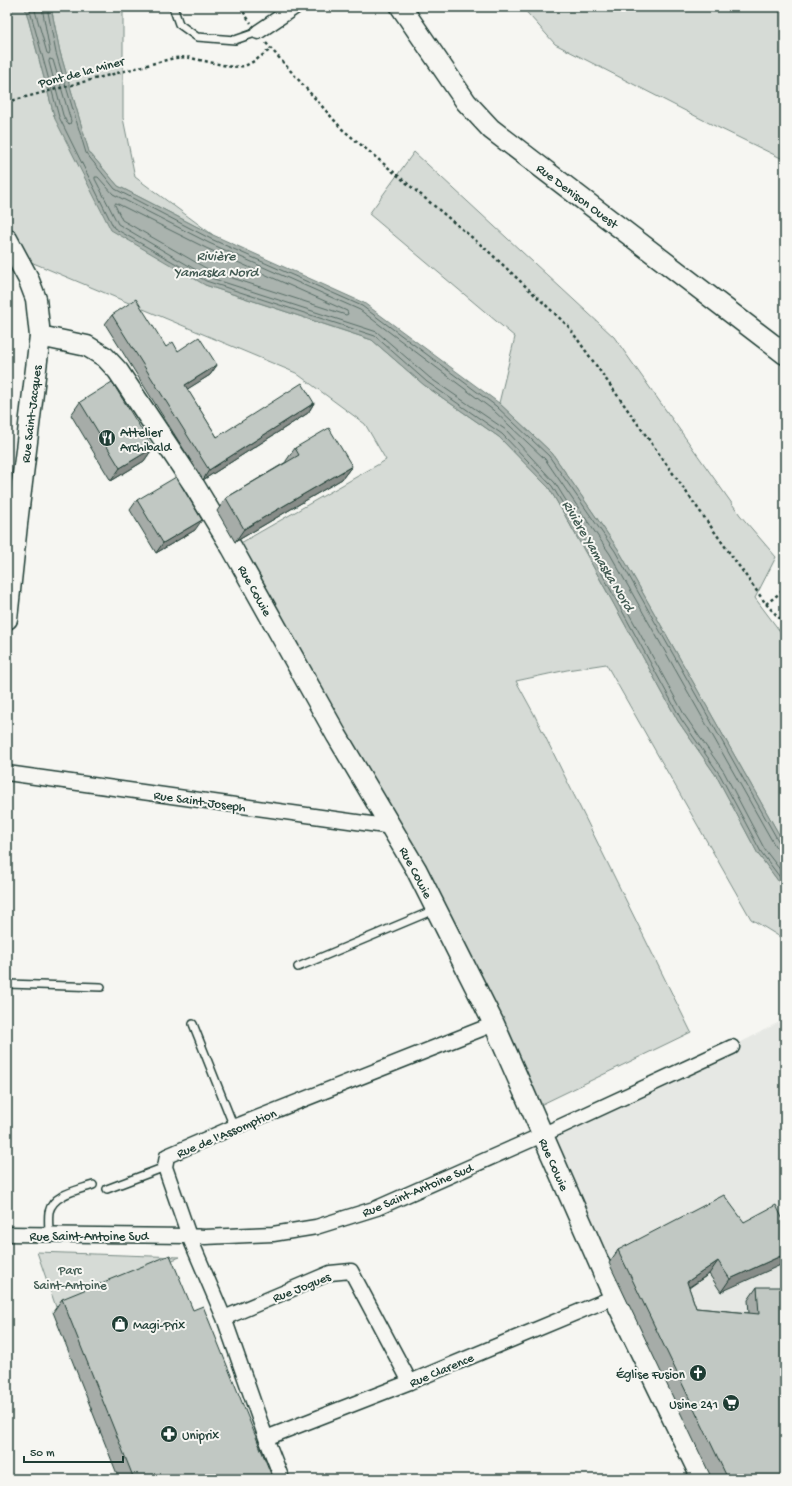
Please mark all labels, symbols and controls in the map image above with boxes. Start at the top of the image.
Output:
street label: Pont de la Miner [36,54,128,92]
street label: Rue Denison Ouest [533,161,622,234]
water label: Rivière Yamaska Nord [174,249,260,282]
street label: Rue Saint-Jacques [19,363,46,464]
place label: Attelier Archibald [120,426,172,456]
restaurant icon: Attelier Archibald [97,428,117,448]
water label: Rivière Yamaska Nord [557,498,638,616]
street label: Rue Cowie [234,563,274,620]
street label: Rue Saint-Joseph [153,789,247,816]
street label: Rue Cowie [395,845,435,902]
street label: Rue de l'Assomption [175,1106,280,1162]
street label: Rue Cowie [534,1136,571,1194]
street label: Rue Saint-Antoine Sud [360,1161,477,1221]
street label: Rue Saint-Antoine Sud [30,1230,150,1245]
park label: Parc Saint-Antoine [33,1264,107,1294]
street label: Rue Jogues [271,1269,334,1307]
shop icon: Magi-Prix [110,1314,130,1334]
place label: Magi-Prix [133,1319,185,1334]
street label: Rue Clarence [408,1351,477,1392]
church icon: Église Fusion [688,1363,708,1383]
place label: Église Fusion [616,1367,686,1383]
supermarket icon: Usine 241 [721,1393,741,1413]
place label: Usine 241 [669,1398,718,1413]
pharmacy icon: Uniprix [159,1424,179,1444]
place label: Uniprix [182,1429,219,1444]
scale bar [24,1438,123,1464]
text: 50 m [30,1447,55,1461]

